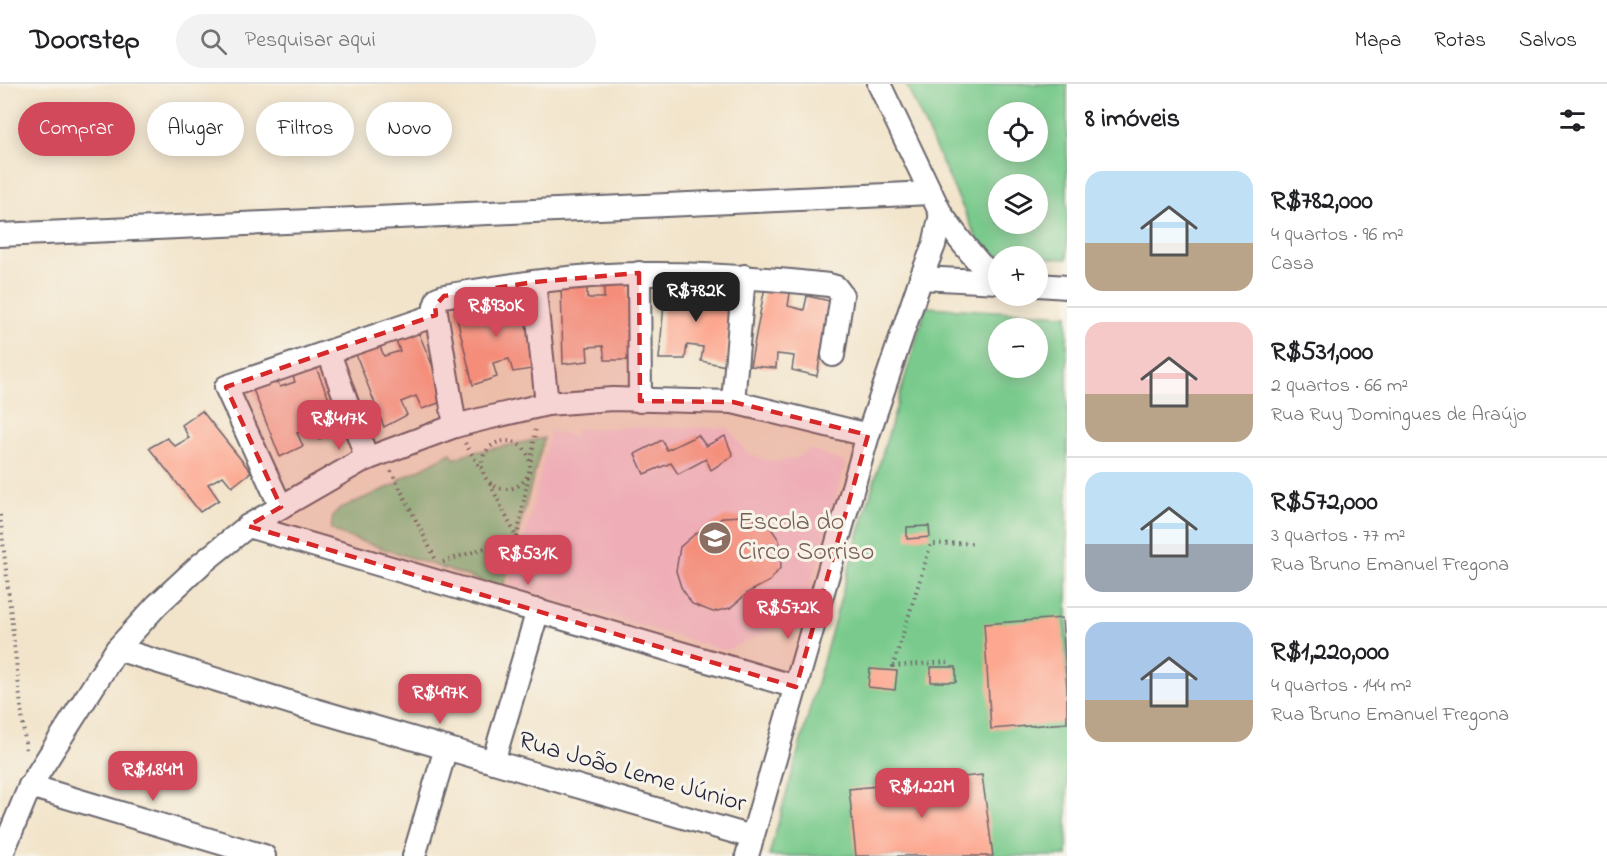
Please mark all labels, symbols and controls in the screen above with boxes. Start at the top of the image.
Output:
search box [176,14,596,68]
text: Doorstep [30,21,140,62]
icon: search [197,25,230,58]
text: Pesquisar aqui [245,25,376,57]
text: Mapa [1354,26,1401,56]
text: Rotas [1434,26,1486,56]
text: Salvos [1519,26,1577,56]
text: 8 imóveis [1085,101,1180,139]
chip: Comprar [18,102,135,156]
chip: Alugar [147,102,244,156]
chip: Filtros [256,102,354,156]
chip: Novo [366,102,452,156]
map controls [988,102,1048,378]
button: locate [988,102,1048,162]
icon: filters [1556,104,1589,137]
button: layers [988,174,1048,234]
text: R$782,000 [1271,183,1373,221]
icon: home [1133,195,1205,267]
text: 4 quartos · 96 m² [1271,221,1404,250]
button: + [988,246,1048,306]
text: Casa [1271,250,1314,279]
pin: R$782K [647,272,745,323]
text: R$782K [667,277,725,306]
pin: R$930K [447,287,545,338]
text: R$930K [468,292,524,321]
button: − [988,318,1048,378]
text: R$531,000 [1271,334,1373,372]
icon: home [1133,346,1205,418]
text: 2 quartos · 66 m² [1271,372,1408,401]
pin: R$417K [290,400,388,451]
text: Rua Ruy Domingues de Araújo [1271,401,1527,430]
text: R$417K [311,405,367,434]
text: R$572,000 [1271,484,1378,522]
icon: home [1133,496,1205,568]
place label: Escola do Circo Sorriso [738,504,874,572]
school or university icon: Escola do Circo Sorriso [697,520,733,556]
text: 3 quartos · 77 m² [1271,522,1405,551]
pin: R$531K [479,535,577,586]
text: R$531K [499,540,557,569]
text: Rua Bruno Emanuel Fregona [1271,551,1509,580]
pin: R$572K [739,589,837,640]
text: R$572K [757,594,819,623]
text: R$1,220,000 [1271,634,1389,672]
icon: home [1133,646,1205,718]
text: 4 quartos · 144 m² [1271,672,1412,701]
pin: R$497K [391,674,489,725]
text: R$497K [412,679,468,708]
text: Rua Bruno Emanuel Fregona [1271,701,1509,730]
street label: Rua João Leme Júnior [514,722,751,824]
pin: R$1.84M [98,751,208,802]
text: R$1.84M [122,756,184,785]
pin: R$1.22M [867,768,977,819]
text: R$1.22M [889,773,955,802]

